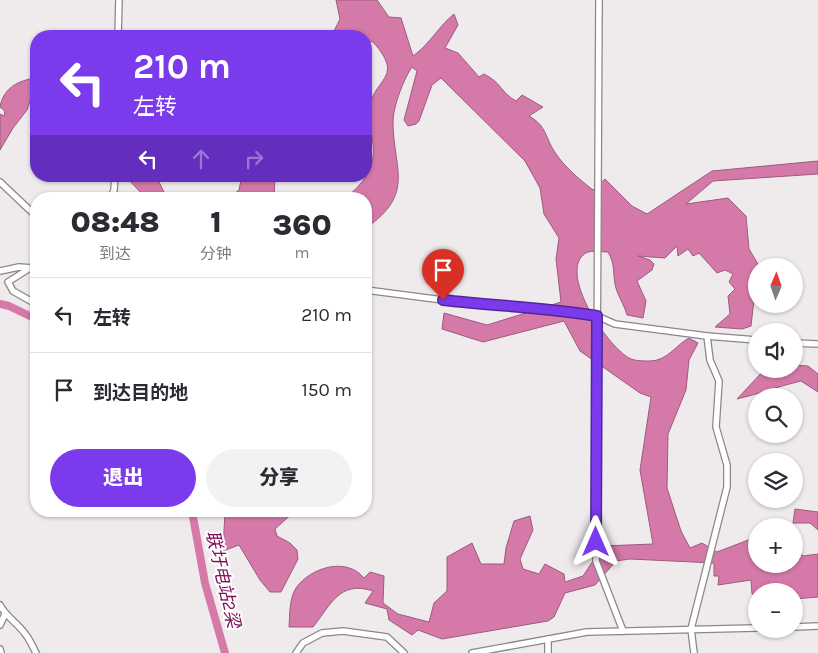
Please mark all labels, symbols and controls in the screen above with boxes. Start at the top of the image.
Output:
text: 210 m [133,46,231,87]
icon: left [50,50,115,115]
text: 左转 [133,94,177,120]
icon: left [134,145,162,173]
icon: ahead [187,145,215,173]
icon: right [240,145,268,173]
text: 08:48 [70,204,160,240]
text: 1 [210,204,222,240]
text: 360 [272,207,332,243]
text: m [295,243,310,262]
text: 到达 [99,244,131,263]
text: 分钟 [200,244,232,263]
pin [422,249,464,300]
icon: arrive [429,256,457,284]
north arrow [748,258,802,312]
map controls [748,258,803,638]
icon: left [50,301,78,329]
text: 210 m [301,304,352,326]
text: 左转 [93,307,131,329]
button: sound [748,323,803,378]
icon: arrive [50,376,78,404]
text: 150 m [301,379,352,401]
text: 到达目的地 [93,382,188,404]
button: search [748,388,803,443]
button: 退出 [50,449,196,507]
button: 分享 [206,449,352,507]
button: layers [748,453,803,508]
position arrow [569,515,621,567]
button: + [748,518,803,573]
water label: 联圩电站2梁 [201,528,245,632]
button: − [748,583,803,638]

